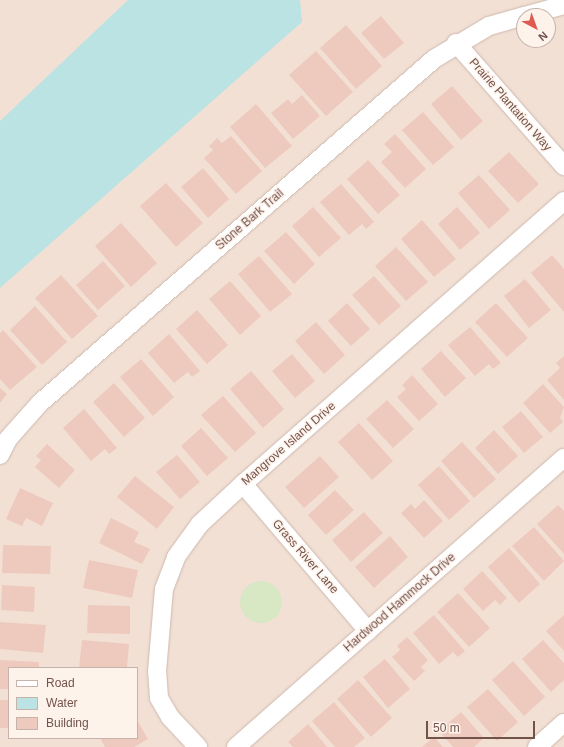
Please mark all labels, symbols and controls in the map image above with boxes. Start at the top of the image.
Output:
north arrow [516,8,556,48]
text: N [536,29,550,43]
street label: Prairie Plantation Way [466,56,554,154]
street label: Stone Bark Trail [213,186,287,254]
street label: Mangrove Island Drive [239,399,339,489]
street label: Grass River Lane [269,517,341,597]
street label: Hardwood Hammock Drive [341,551,459,655]
legend [8,667,138,739]
text: Road [46,676,75,690]
text: Water [46,696,78,710]
scale bar [428,713,537,739]
text: Building [46,716,89,730]
text: 50 m [433,721,460,735]

